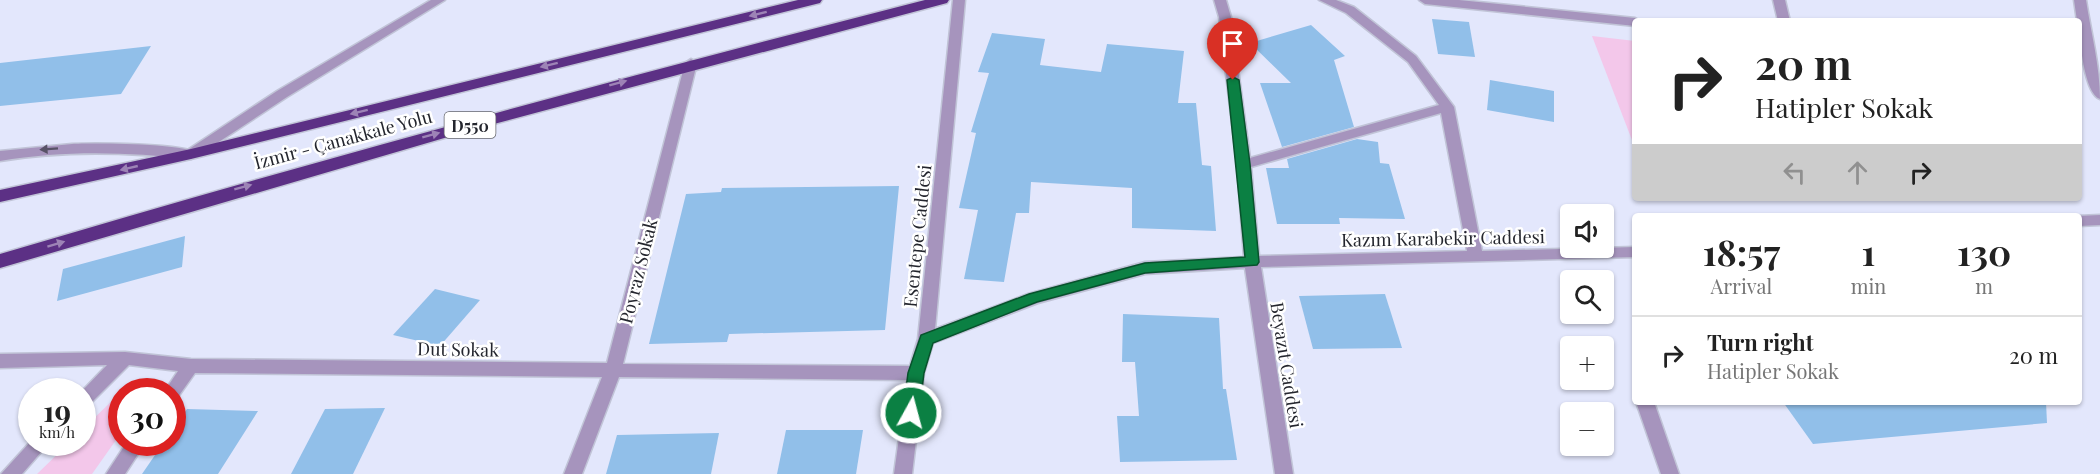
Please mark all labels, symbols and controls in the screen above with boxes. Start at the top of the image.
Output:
one-way arrow [749,9,768,19]
pin [1207,18,1258,80]
icon: arrive [1216,27,1249,60]
text: 20 m [1755,35,1852,91]
icon: right [1656,42,1734,120]
one-way arrow [539,61,558,71]
one-way arrow [609,78,628,88]
text: Hatipler Sokak [1755,89,1933,125]
street label: İzmir - Çanakkale Yolu [251,104,435,174]
one-way arrow [350,108,369,118]
road number: D550 [444,112,496,138]
one-way arrow [421,130,440,140]
one-way arrow [39,144,58,153]
icon: left [1778,156,1811,189]
icon: ahead [1841,156,1874,189]
icon: right [1904,156,1937,189]
one-way arrow [120,163,138,173]
street label: Esentepe Caddesi [898,164,936,308]
one-way arrow [233,182,252,192]
map controls [1560,204,1614,456]
button: sound [1560,204,1614,258]
street label: Poyraz Sokak [613,216,663,326]
street label: Kazım Karabekir Caddesi [1341,224,1545,252]
text: 18:57 [1703,227,1780,275]
text: 1 [1862,227,1875,275]
text: 130 [1957,227,2011,275]
one-way arrow [47,239,65,248]
button: search [1560,270,1614,324]
text: Arrival [1711,272,1772,299]
text: min [1851,272,1886,299]
text: m [1975,272,1993,299]
street label: Beyazıt Caddesi [1265,300,1309,430]
text: Turn right [1707,327,1813,357]
street label: Dut Sokak [417,336,499,362]
button: + [1560,336,1614,390]
icon: right [1656,339,1689,372]
text: 20 m [2009,340,2058,370]
text: Hatipler Sokak [1707,357,1839,384]
speed limit sign: 30 [108,378,186,456]
position arrow [879,381,943,445]
text: 19 [43,390,71,430]
button: − [1560,402,1614,456]
text: km/h [39,422,75,442]

